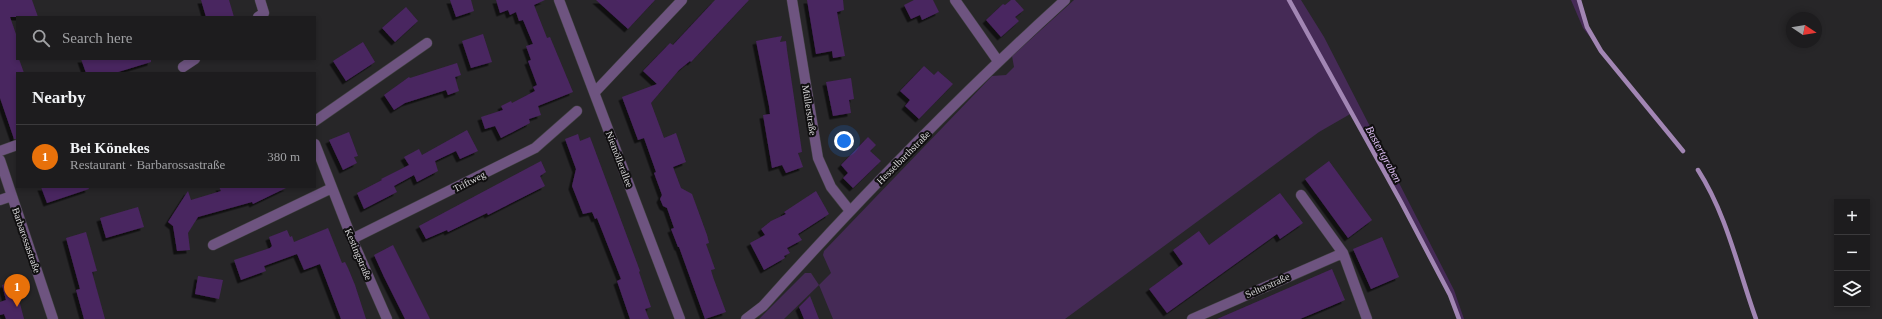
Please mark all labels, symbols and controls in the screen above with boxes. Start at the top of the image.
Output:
north arrow [1786,12,1822,48]
search box [16,16,316,60]
icon: search [30,27,52,49]
text: Search here [62,30,132,46]
street label: Müllerstraße [800,84,819,137]
text: Nearby [32,88,86,107]
water label: Bastertgraben [1363,124,1405,185]
street label: Hesselbarthstraße [874,128,933,186]
street label: Niemöllerallee [604,129,636,189]
your location [834,131,854,151]
text: Bei Könekes [70,140,150,156]
text: 1 [42,149,48,164]
text: 380 m [267,149,300,164]
text: Restaurant · Barbarossastraße [70,157,225,172]
street label: Triftweg [451,169,487,194]
map controls [1834,199,1870,307]
button: + [1834,199,1870,235]
street label: Barbarossastraße [10,206,43,275]
street label: Kestingstraße [343,227,375,282]
button: − [1834,235,1870,271]
street label: Selterstraße [1243,271,1292,300]
button: layers [1834,271,1870,307]
pin: 1 [4,274,30,307]

